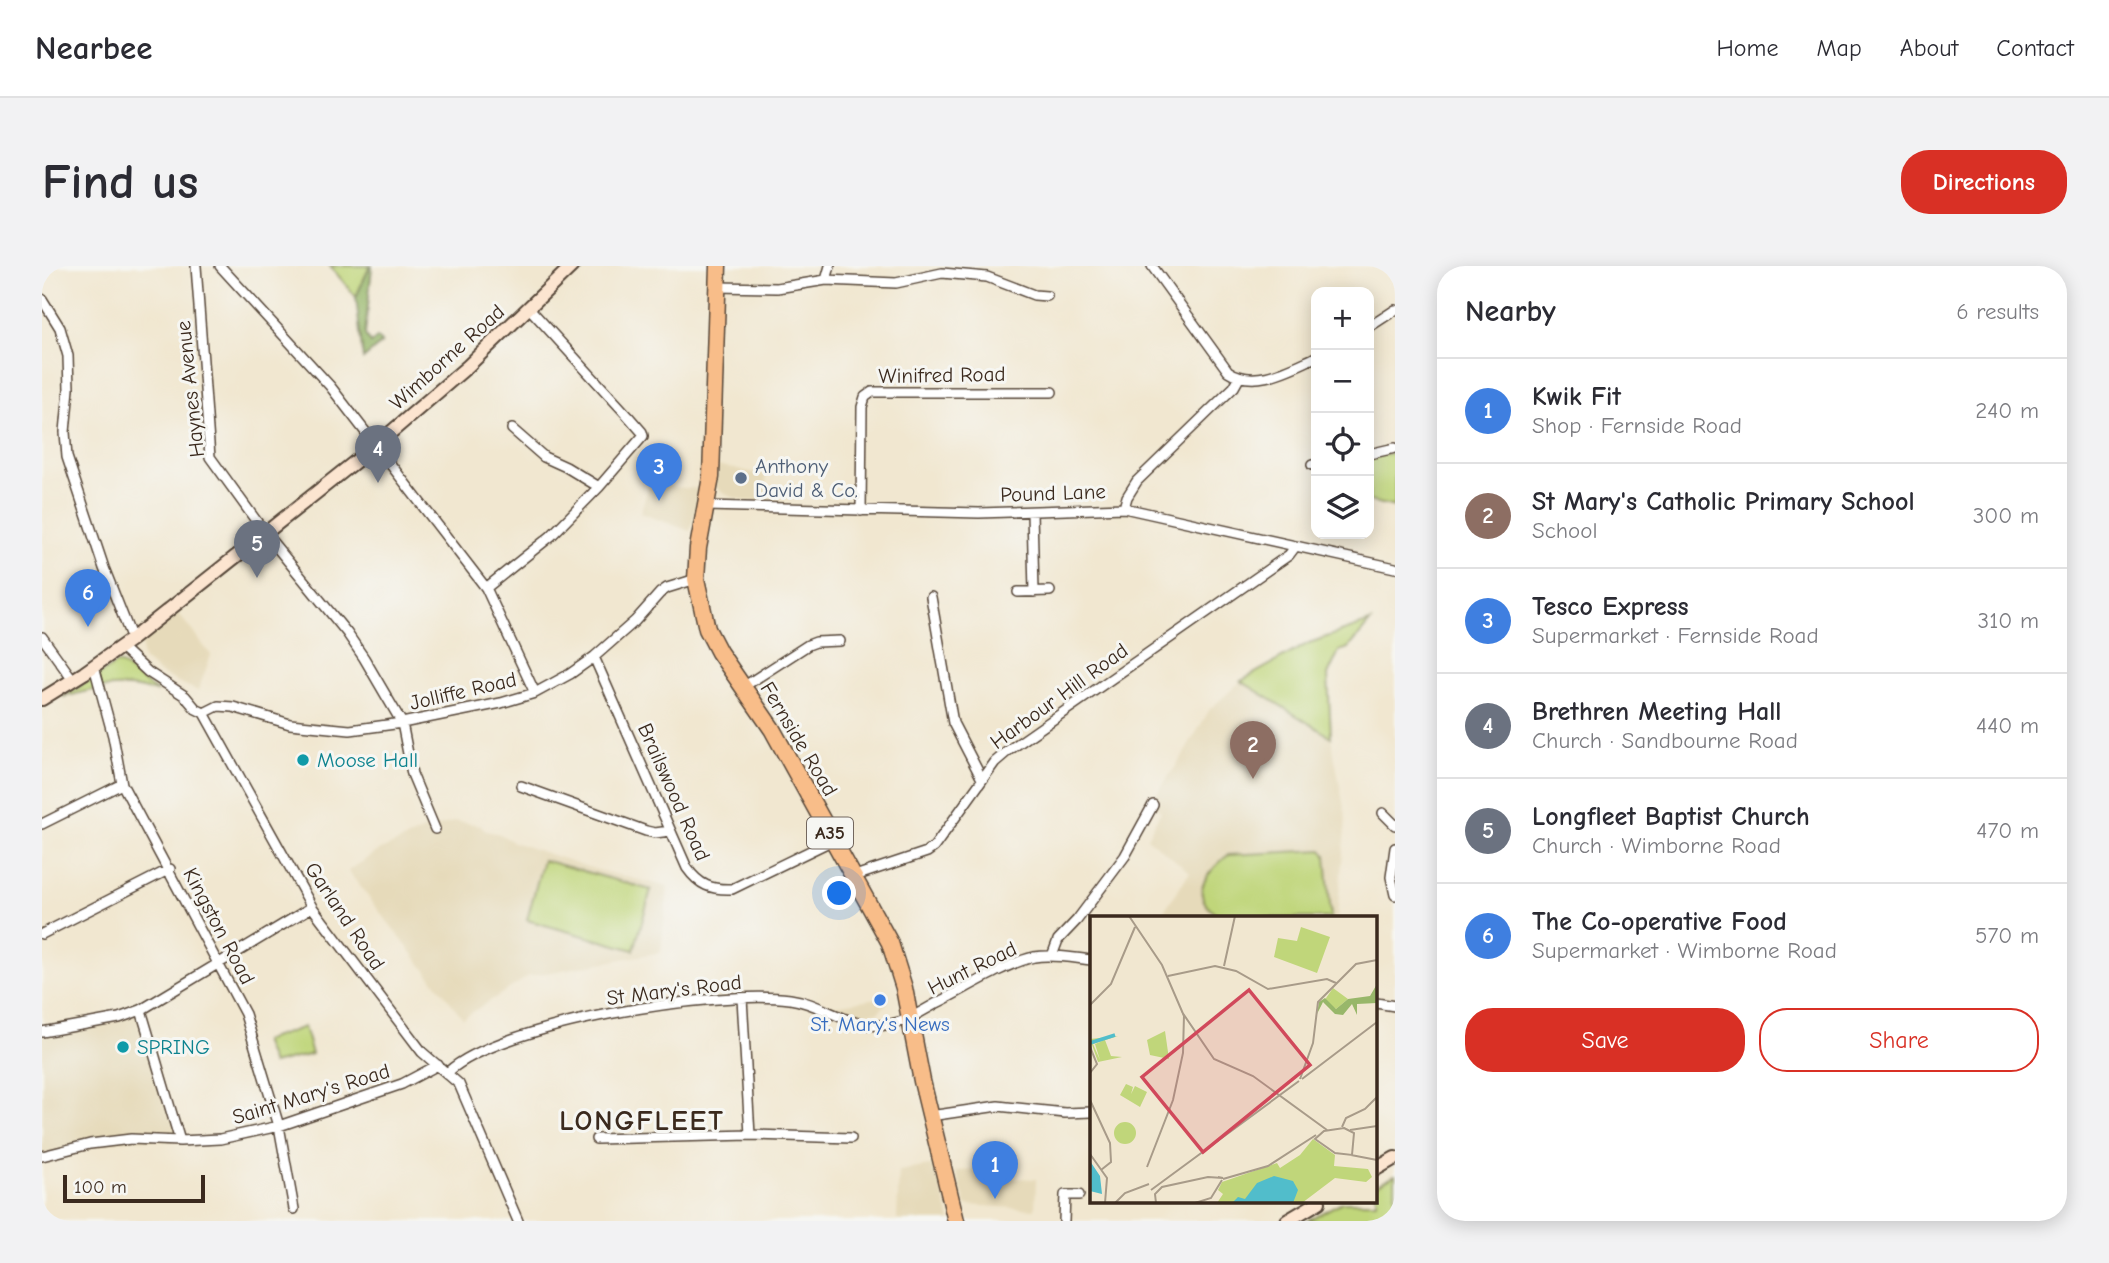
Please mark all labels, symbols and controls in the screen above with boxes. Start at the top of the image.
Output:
text: Nearbee [35,29,153,67]
text: Home [1717,34,1778,62]
text: Map [1816,34,1862,62]
text: About [1900,34,1958,62]
text: Contact [1996,34,2074,62]
button: Directions [1901,150,2067,214]
text: Find us [42,154,198,210]
map controls [1311,287,1374,539]
button: + [1311,287,1374,350]
text: Nearby [1465,294,1556,329]
text: 6 results [1956,298,2039,325]
street label: Wimborne Road [385,299,509,415]
street label: Haynes Avenue [171,319,209,459]
button: − [1311,350,1374,413]
street label: Winifred Road [878,362,1006,388]
text: Kwik Fit [1532,382,1621,412]
text: 1 [1483,397,1493,424]
text: 240 m [1975,397,2039,424]
text: Shop · Fernside Road [1532,412,1742,439]
button: locate [1311,413,1374,476]
pin: 4 [355,425,401,483]
pin: 3 [636,443,682,501]
place label: Anthony David & Co. [755,454,858,502]
marker: Anthony David & Co. [733,470,749,486]
button: layers [1311,476,1374,539]
street label: Pound Lane [1000,479,1106,507]
text: St Mary's Catholic Primary School [1532,487,1915,517]
text: 2 [1482,502,1494,529]
text: 300 m [1973,502,2039,529]
text: School [1532,517,1597,544]
pin: 5 [234,520,280,578]
pin: 6 [65,569,111,627]
text: Tesco Express [1532,592,1689,622]
text: 3 [1482,607,1494,634]
text: 310 m [1978,607,2039,634]
text: Supermarket · Fernside Road [1532,622,1819,649]
street label: Harbour Hill Road [985,638,1133,754]
street label: Jolliffe Road [407,667,519,715]
street label: Fernside Road [756,678,842,800]
text: Brethren Meeting Hall [1532,697,1781,727]
text: 4 [1483,712,1493,739]
text: 440 m [1976,712,2039,739]
street label: Brailswood Road [633,720,715,864]
pin: 2 [1230,721,1276,779]
text: Church · Sandbourne Road [1532,727,1798,754]
place label: Moose Hall [317,748,418,772]
marker: Moose Hall [295,752,311,768]
text: Longfleet Baptist Church [1532,802,1810,832]
text: 5 [1482,817,1494,844]
text: 470 m [1976,817,2039,844]
road number: A35 [807,818,853,848]
text: Church · Wimborne Road [1532,832,1781,859]
street label: Garland Road [300,858,390,974]
street label: Kingston Road [178,864,260,988]
your location [822,876,856,910]
text: The Co-operative Food [1532,907,1787,937]
inset map [1090,916,1378,1203]
text: 6 [1482,922,1494,949]
text: 570 m [1975,922,2039,949]
street label: Hunt Road [924,936,1020,1000]
text: Supermarket · Wimborne Road [1532,937,1837,964]
street label: St Mary's Road [605,970,743,1010]
marker: St. Mary's News [872,992,888,1008]
button: Save [1465,1008,1745,1072]
button: Share [1759,1008,2039,1072]
place label: St. Mary's News [810,1012,950,1036]
place label: SPRING [137,1035,210,1059]
marker: SPRING [115,1039,131,1055]
street label: Saint Mary's Road [229,1059,393,1129]
district label: LONGFLEET [559,1105,725,1137]
pin: 1 [972,1141,1018,1199]
scale bar [63,1172,205,1204]
text: 100 m [74,1176,127,1198]

